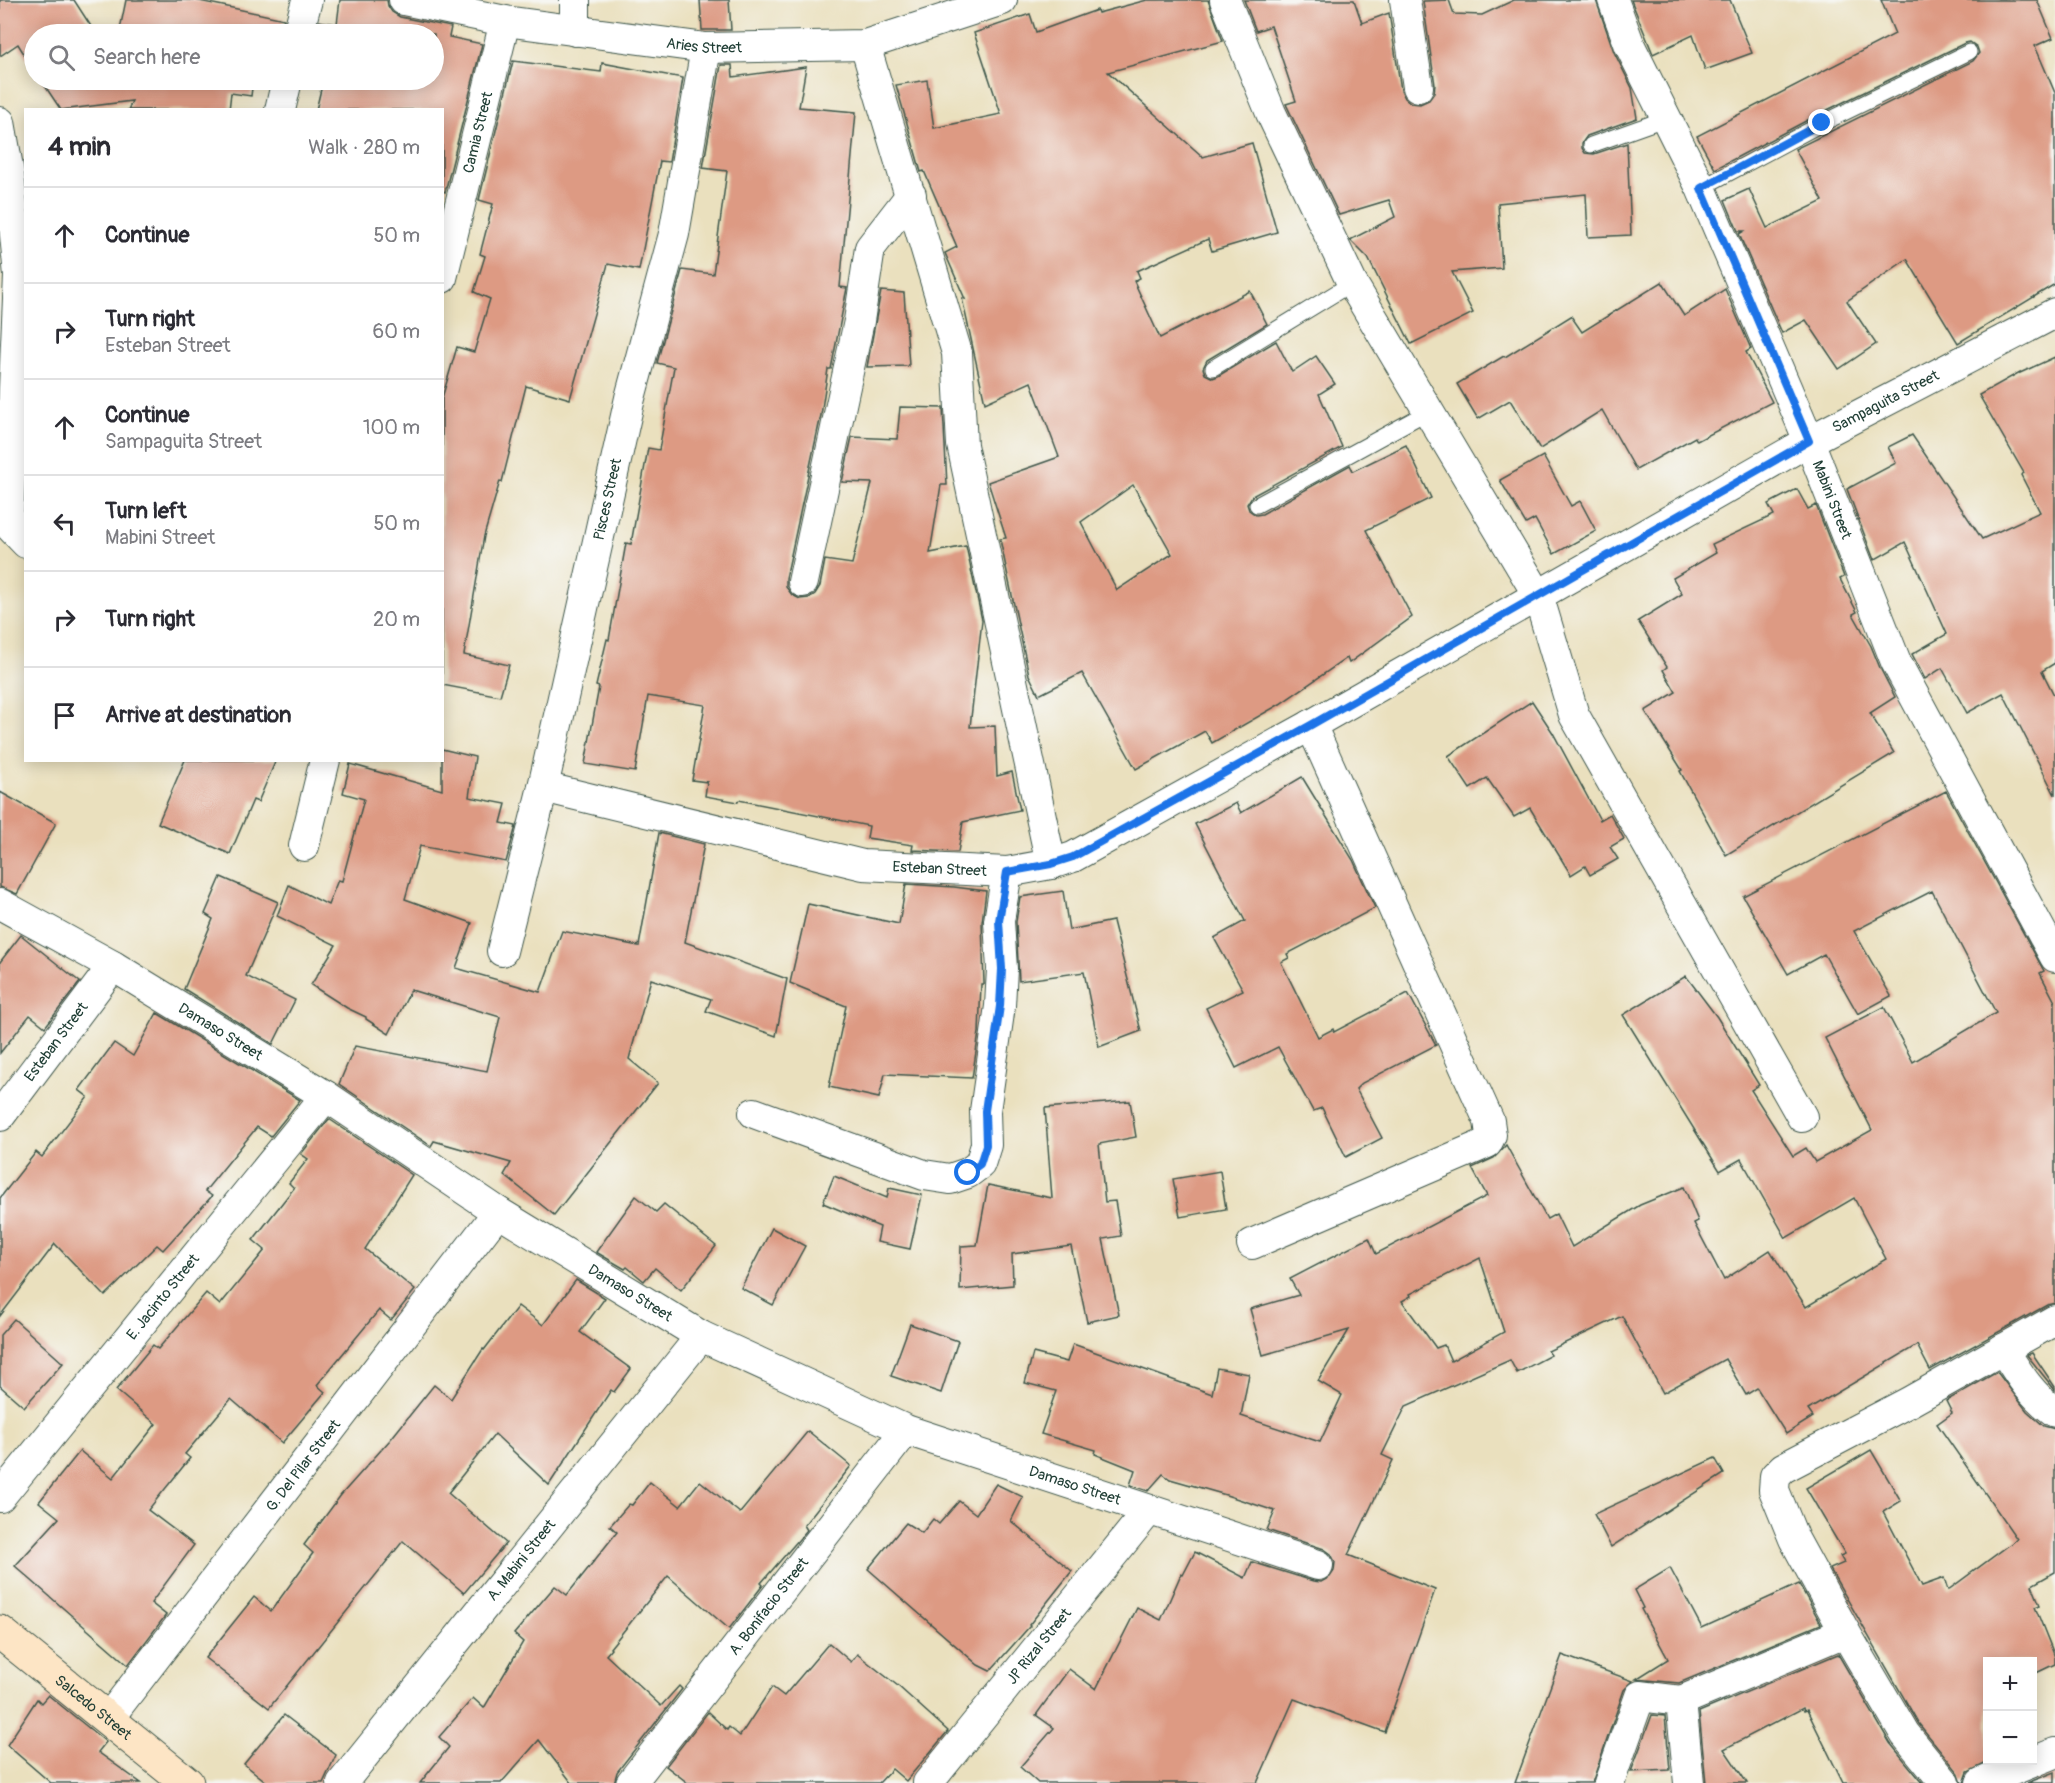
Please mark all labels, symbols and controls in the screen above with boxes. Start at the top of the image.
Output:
search box [24,24,444,90]
street label: Aries Street [665,34,743,58]
icon: search [45,41,78,74]
text: Search here [93,43,200,71]
street label: Camia Street [459,89,498,175]
route end [1808,109,1834,135]
text: 4 min [48,131,111,163]
text: Walk · 280 m [308,135,420,160]
icon: ahead [48,219,81,252]
text: Continue [105,221,189,249]
text: 50 m [373,223,420,248]
text: Turn right [105,305,195,333]
icon: right [48,315,81,348]
text: 60 m [373,319,420,344]
text: Esteban Street [105,333,231,358]
street label: Sampaguita Street [1829,366,1943,437]
text: Continue [105,401,189,429]
icon: ahead [48,411,81,444]
text: 100 m [363,415,420,440]
text: Sampaguita Street [105,429,262,454]
street label: Pisces Street [589,456,626,542]
street label: Mabini Street [1808,458,1856,543]
text: Turn left [105,497,187,525]
icon: left [48,507,81,540]
text: 50 m [373,511,420,536]
text: Mabini Street [105,525,215,550]
icon: right [48,603,81,636]
text: Turn right [105,605,195,633]
text: 20 m [373,607,420,632]
icon: arrive [48,699,81,732]
text: Arrive at destination [105,701,291,729]
street label: Esteban Street [892,857,988,881]
street label: Esteban Street [20,998,93,1085]
street label: Damaso Street [175,999,267,1066]
route start [954,1159,980,1185]
street label: E. Jacinto Street [123,1250,204,1344]
street label: Damaso Street [584,1260,677,1327]
street label: G. Del Pilar Street [262,1415,345,1515]
street label: Damaso Street [1026,1462,1124,1510]
street label: A. Mabini Street [483,1515,561,1605]
street label: A. Bonifacio Street [725,1553,814,1659]
street label: JP Rizal Street [1003,1604,1076,1688]
map controls [1983,1657,2037,1765]
button: + [1983,1657,2037,1711]
street label: Salcedo Street [51,1671,136,1745]
button: − [1983,1711,2037,1765]

